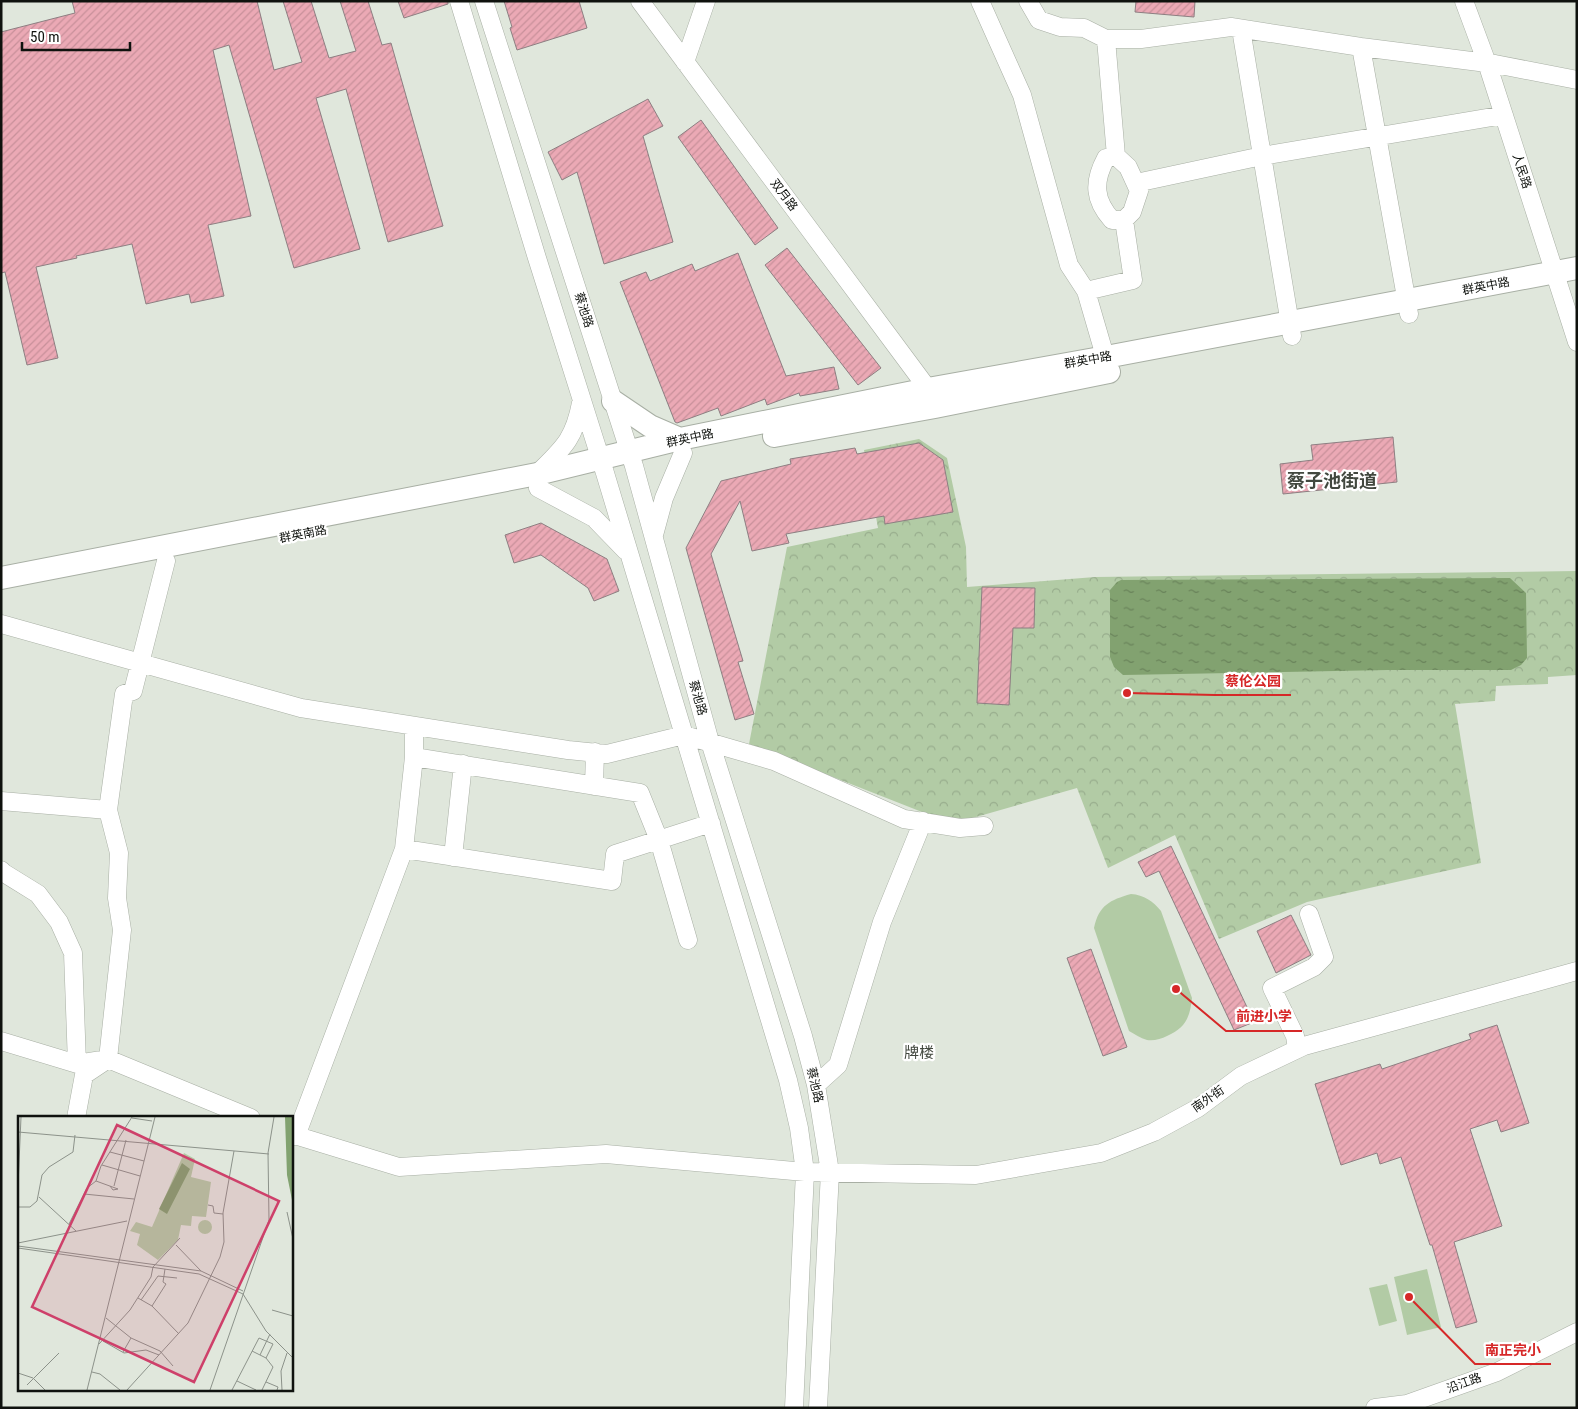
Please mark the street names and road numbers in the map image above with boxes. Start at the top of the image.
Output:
street label: 人民路 [1510,152,1534,190]
street label: 双月路 [768,176,800,214]
street label: 群英中路 [1461,275,1511,297]
street label: 蔡池路 [572,291,596,329]
street label: 群英中路 [1063,349,1113,371]
street label: 群英中路 [665,426,715,450]
street label: 群英南路 [278,523,328,545]
street label: 蔡池路 [686,679,710,717]
street label: 蔡池路 [804,1066,826,1104]
street label: 南外街 [1189,1083,1227,1115]
street label: 沿江路 [1445,1370,1483,1396]

